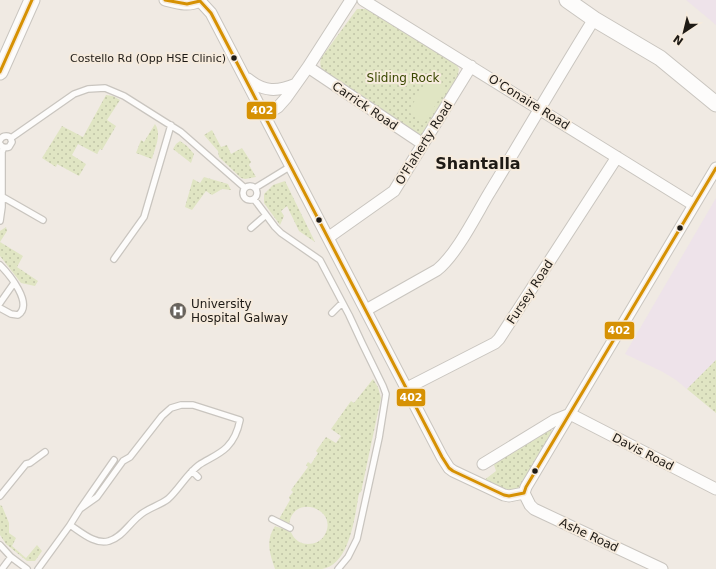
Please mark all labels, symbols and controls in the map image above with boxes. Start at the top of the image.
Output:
north arrow [664,12,704,52]
text: N [671,32,686,48]
place label: Costello Rd (Opp HSE Clinic) [70,52,226,65]
marker: Costello Rd (Opp HSE Clinic) [229,53,239,63]
park label: Sliding Rock [367,71,440,85]
street label: O'Conaire Road [486,71,572,133]
street label: Carrick Road [329,79,401,133]
street label: O'Flaherty Road [393,99,455,187]
line badge: 402 [246,101,277,120]
text: 402 [251,104,273,117]
district label: Shantalla [435,154,521,173]
unlabelled marker [314,215,324,225]
unlabelled marker [675,223,685,233]
street label: Fursey Road [504,257,556,327]
place label: University Hospital Galway [191,297,288,325]
hospital icon: University Hospital Galway [168,301,188,321]
line badge: 402 [604,321,635,340]
text: 402 [608,324,630,337]
line badge: 402 [396,388,426,407]
text: 402 [400,391,422,404]
street label: Davis Road [610,431,676,473]
unlabelled marker [530,466,540,476]
street label: Ashe Road [557,515,621,555]

